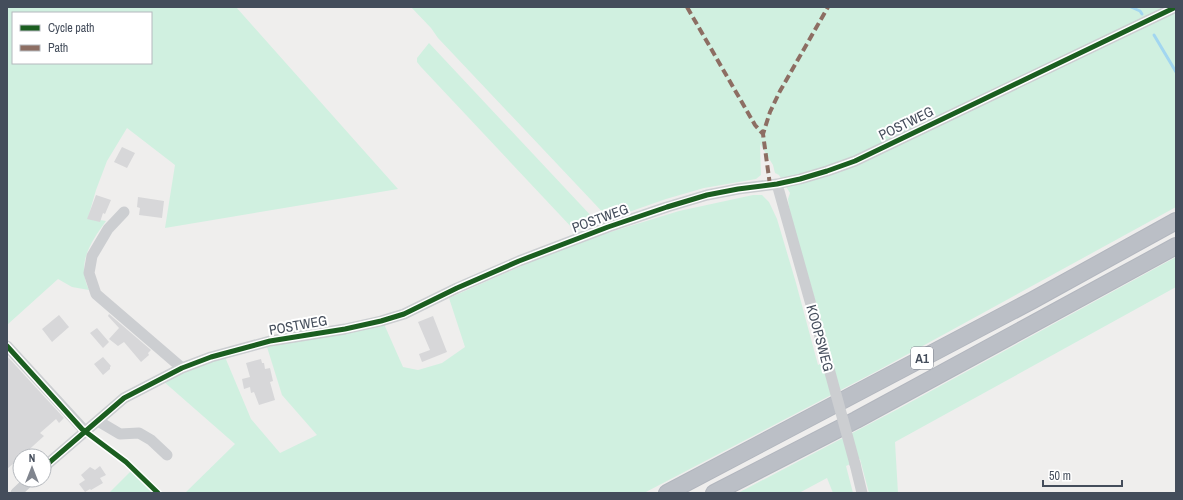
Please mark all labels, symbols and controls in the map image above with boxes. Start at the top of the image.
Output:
legend [12,12,152,64]
text: Cycle path [48,20,95,36]
text: Path [48,40,68,56]
street label: POSTWEG [876,102,936,144]
street label: POSTWEG [569,199,631,236]
street label: KOOPSWEG [802,303,838,373]
street label: POSTWEG [268,311,329,339]
road number: A1 [911,347,933,369]
north arrow [12,448,52,488]
text: N [29,451,35,465]
scale bar [1043,462,1122,488]
text: 50 m [1049,468,1071,484]

